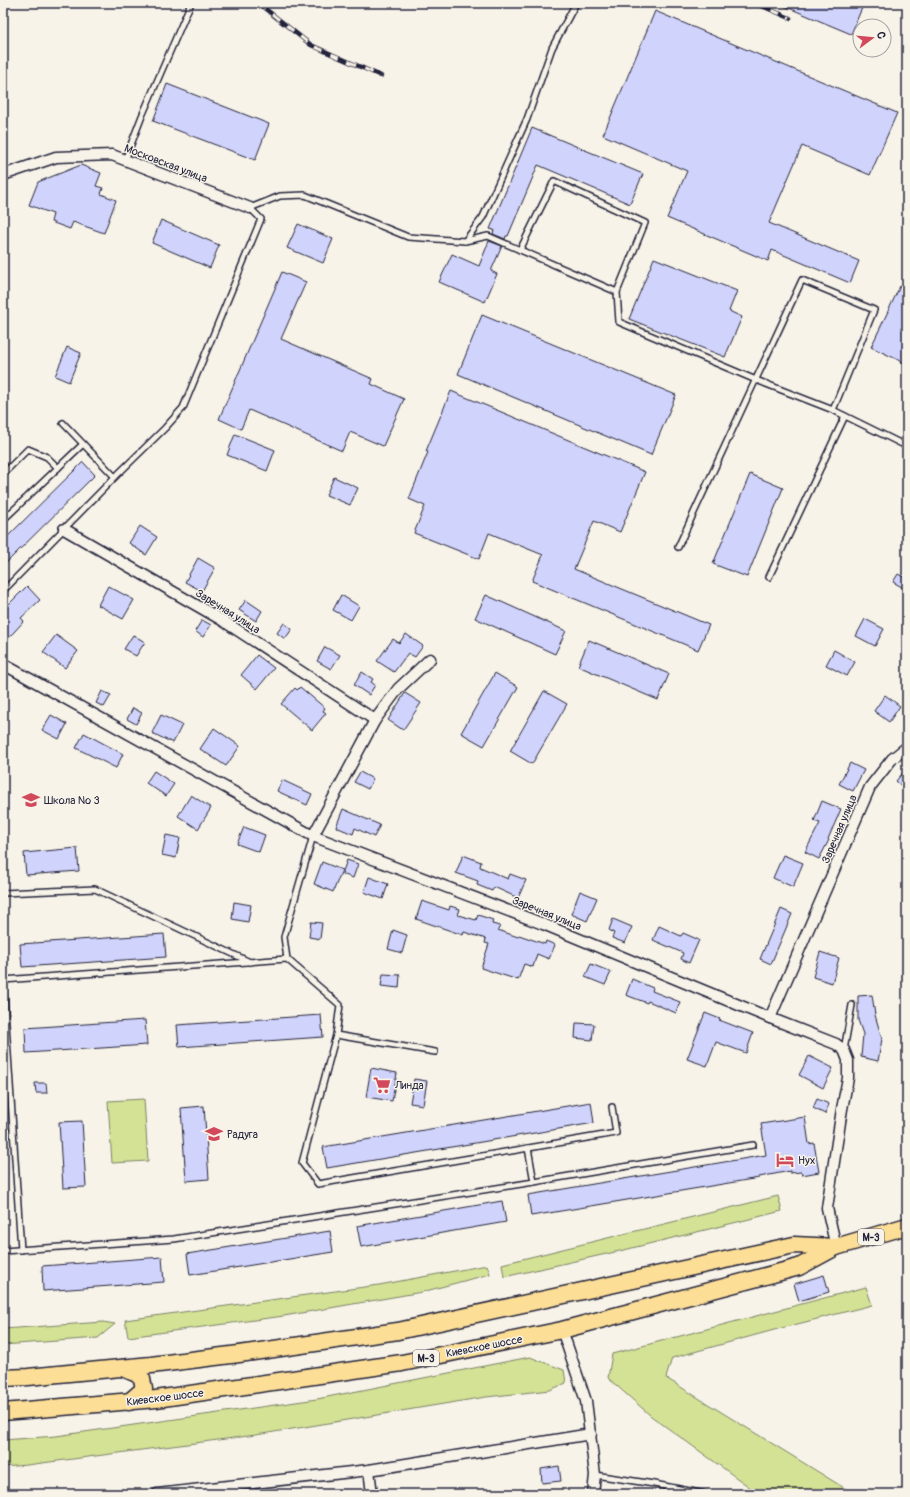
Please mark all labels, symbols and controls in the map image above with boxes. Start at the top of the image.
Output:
north arrow [852,18,892,58]
text: С [874,30,888,41]
street label: Московская улица [123,142,209,185]
street label: Заречная улица [193,586,262,636]
school or university icon: Школа № 3 [21,790,41,810]
street label: Заречная улица [819,793,860,866]
place label: Школа № 3 [44,794,100,807]
street label: Заречная улица [510,894,583,933]
supermarket icon: Линда [372,1075,392,1095]
place label: Линда [394,1079,424,1092]
school or university icon: Радуга [204,1124,224,1144]
place label: Радуга [227,1128,258,1141]
hotel icon: Нух [775,1150,795,1170]
place label: Нух [798,1154,815,1167]
road number: М-3 [858,1229,884,1245]
street label: Киевское шоссе [445,1333,524,1360]
road number: М-3 [413,1350,439,1366]
street label: Киевское шоссе [126,1386,205,1409]

